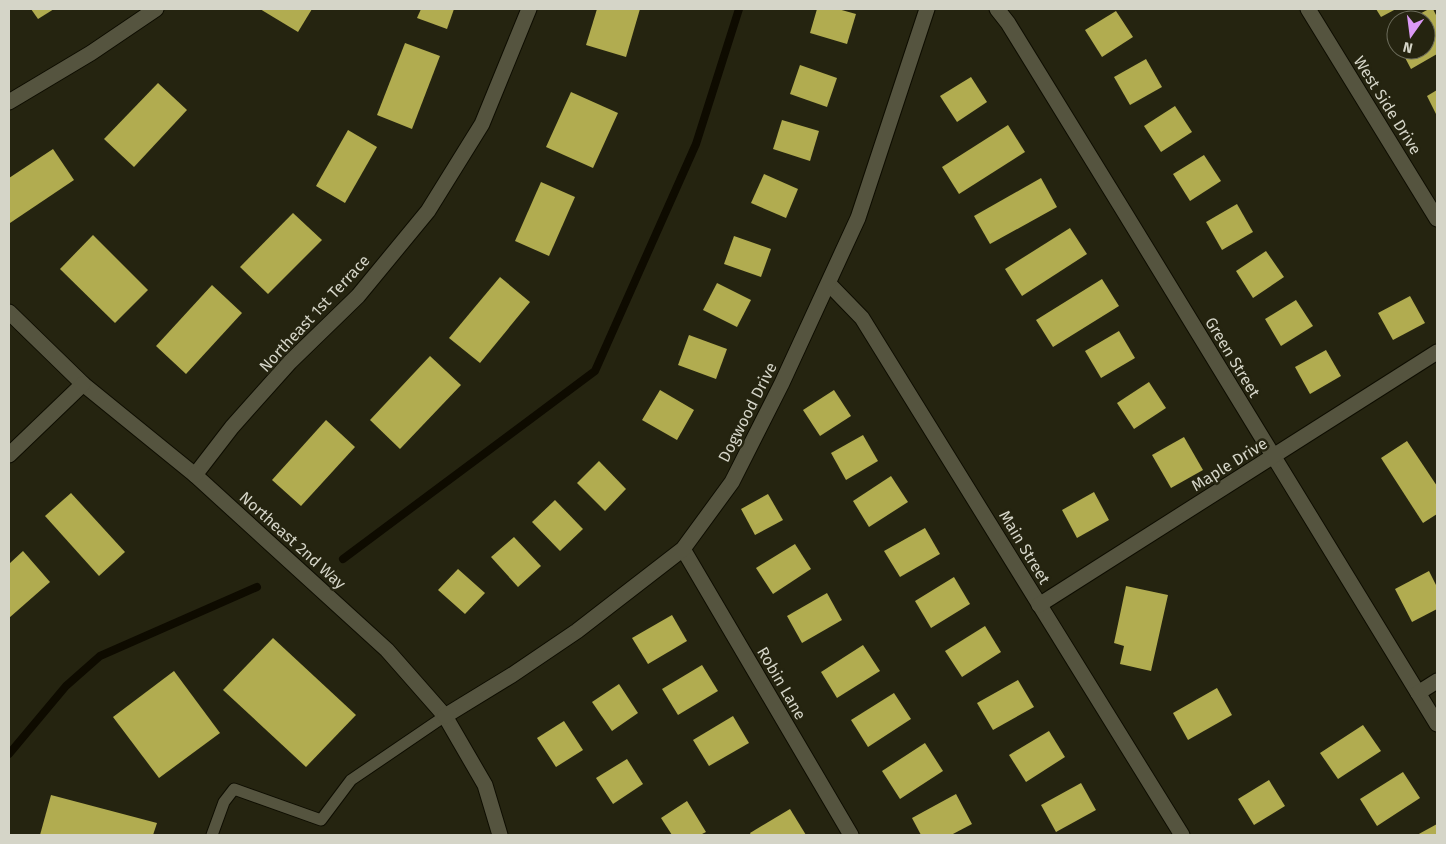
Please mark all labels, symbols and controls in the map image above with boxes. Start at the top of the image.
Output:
north arrow [1386,10,1436,60]
text: N [1401,38,1415,57]
street label: West Side Drive [1350,53,1425,158]
street label: Northeast 1st Terrace [255,251,374,376]
street label: Green Street [1201,314,1264,401]
street label: Dogwood Drive [714,359,781,465]
street label: Maple Drive [1188,434,1271,495]
street label: Northeast 2nd Way [236,488,350,593]
street label: Main Street [995,507,1054,588]
street label: Robin Lane [753,643,810,723]

